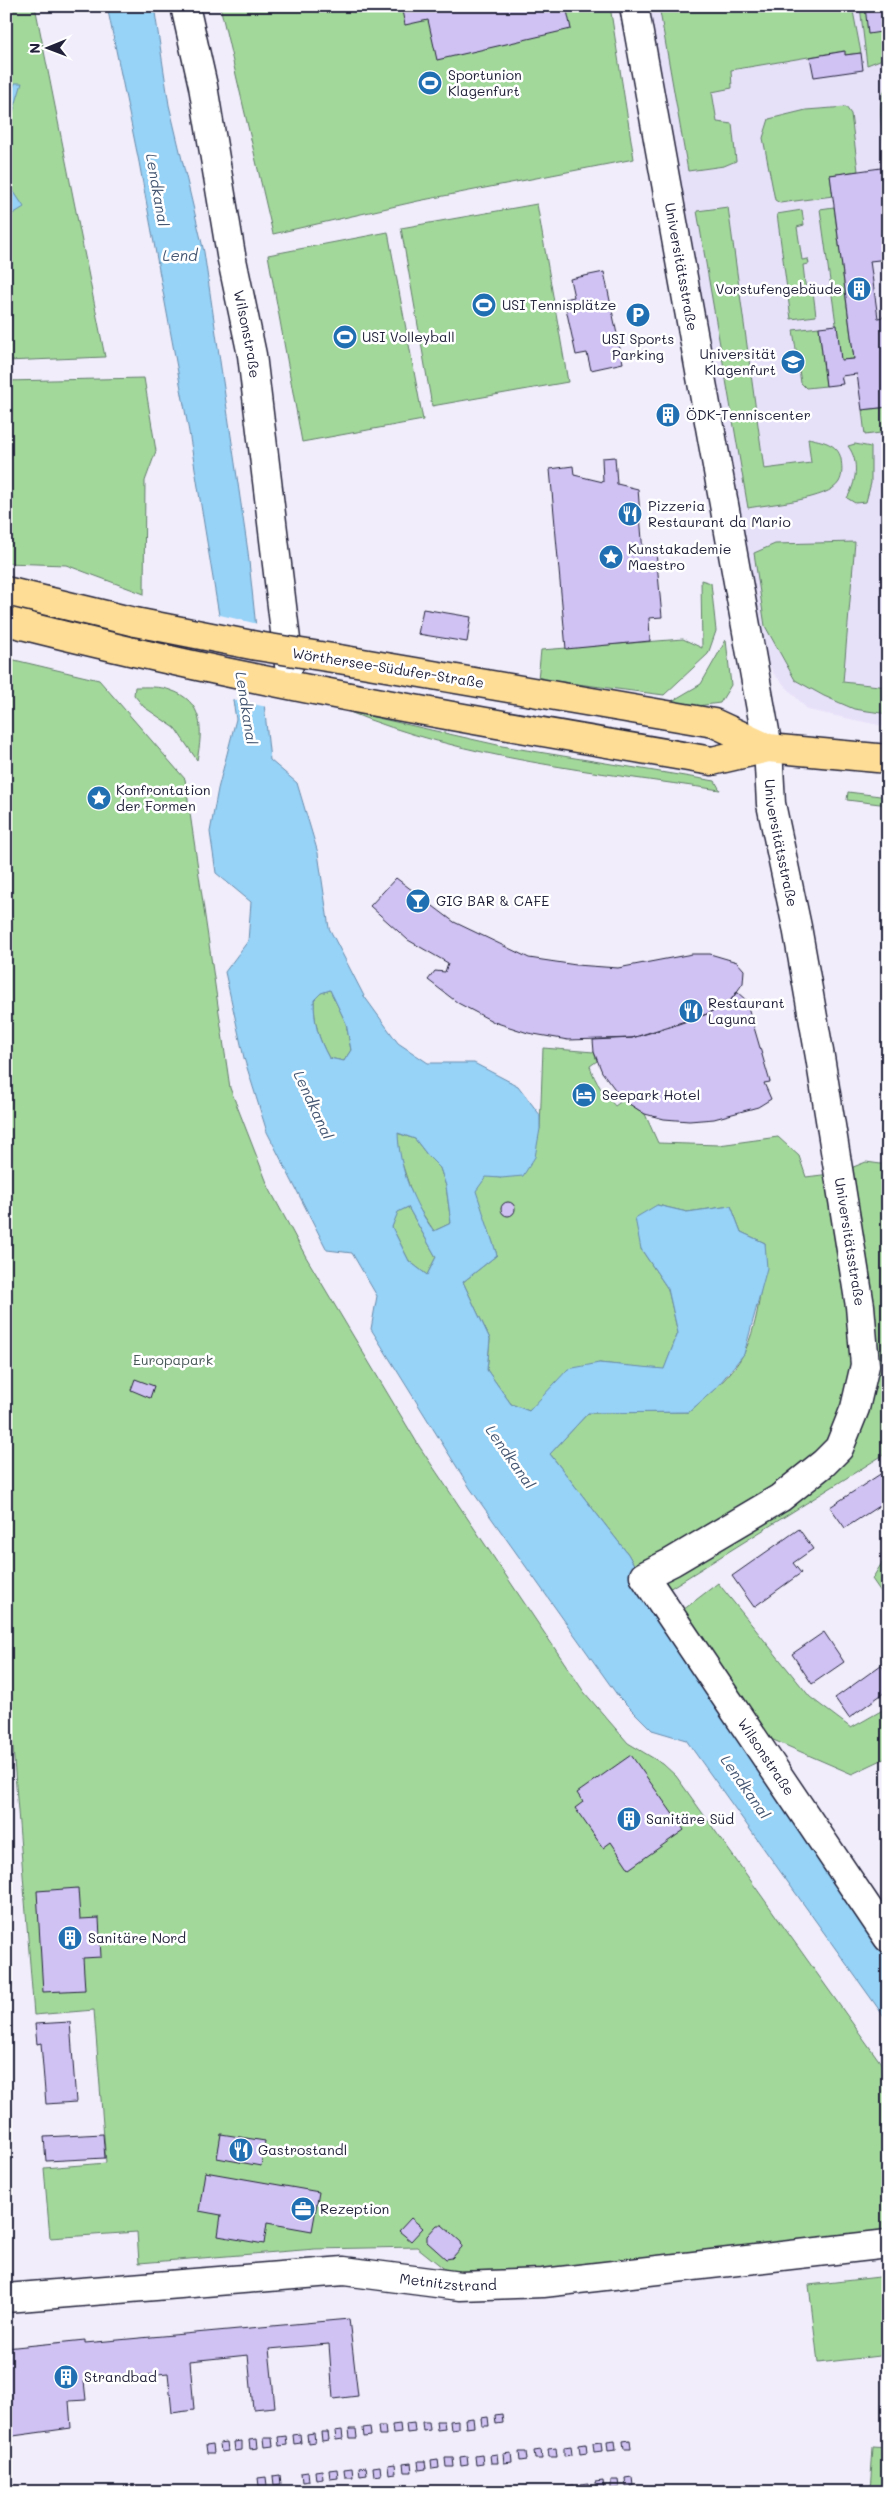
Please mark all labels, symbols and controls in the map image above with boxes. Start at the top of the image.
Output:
north arrow [22,22,72,72]
text: N [25,43,44,54]
place label: Sportunion Klagenfurt [448,65,522,100]
sports icon: Sportunion Klagenfurt [417,70,443,96]
water label: Lendkanal [142,152,174,228]
street label: Universitätsstraße [661,201,702,332]
water label: Lend [163,245,199,265]
building icon: Vorstufengebäude [846,276,872,302]
place label: Vorstufengebäude [716,279,842,298]
street label: Wilsonstraße [230,288,265,379]
sports icon: USI Tennisplätze [471,292,497,318]
place label: USI Tennisplätze [502,295,616,314]
parking icon: USI Sports Parking [625,302,651,328]
sports icon: USI Volleyball [332,324,358,350]
place label: USI Volleyball [362,327,455,346]
place label: USI Sports Parking [602,329,674,364]
place label: Universität Klagenfurt [699,344,776,379]
school or university icon: Universität Klagenfurt [780,349,806,375]
building icon: ÖDK-Tenniscenter [655,402,681,428]
place label: ÖDK-Tenniscenter [686,405,811,424]
place label: Pizzeria Restaurant da Mario [648,496,791,531]
restaurant icon: Pizzeria Restaurant da Mario [617,501,643,527]
place label: Kunstakademie Maestro [628,539,731,574]
place icon: Kunstakademie Maestro [598,544,624,570]
street label: Wörthersee-Südufer-Straße [291,643,485,692]
water label: Lendkanal [231,670,263,746]
street label: Universitätsstraße [761,779,802,908]
place label: Konfrontation der Formen [116,780,210,815]
place icon: Konfrontation der Formen [86,785,112,811]
bar icon: GIG BAR & CAFE [405,888,431,914]
place label: GIG BAR & CAFE [436,891,549,910]
place label: Restaurant Laguna [708,993,785,1028]
restaurant icon: Restaurant Laguna [678,998,704,1024]
water label: Lendkanal [289,1067,339,1142]
hotel icon: Seepark Hotel [571,1082,597,1108]
place label: Seepark Hotel [602,1085,700,1104]
street label: Universitätsstraße [831,1176,870,1307]
park label: Europapark [133,1350,213,1369]
water label: Lendkanal [481,1420,540,1493]
street label: Wilsonstraße [734,1714,799,1799]
water label: Lendkanal [716,1750,775,1823]
building icon: Sanitäre Süd [616,1806,642,1832]
place label: Sanitäre Süd [646,1809,734,1828]
building icon: Sanitäre Nord [57,1925,83,1951]
place label: Sanitäre Nord [88,1928,186,1947]
restaurant icon: Gastrostandl [228,2137,254,2163]
place label: Gastrostandl [258,2140,347,2159]
office icon: Rezeption [290,2196,316,2222]
place label: Rezeption [320,2199,389,2218]
street label: Metnitzstrand [399,2268,497,2295]
building icon: Strandbad [53,2364,79,2390]
place label: Strandbad [84,2367,157,2386]

